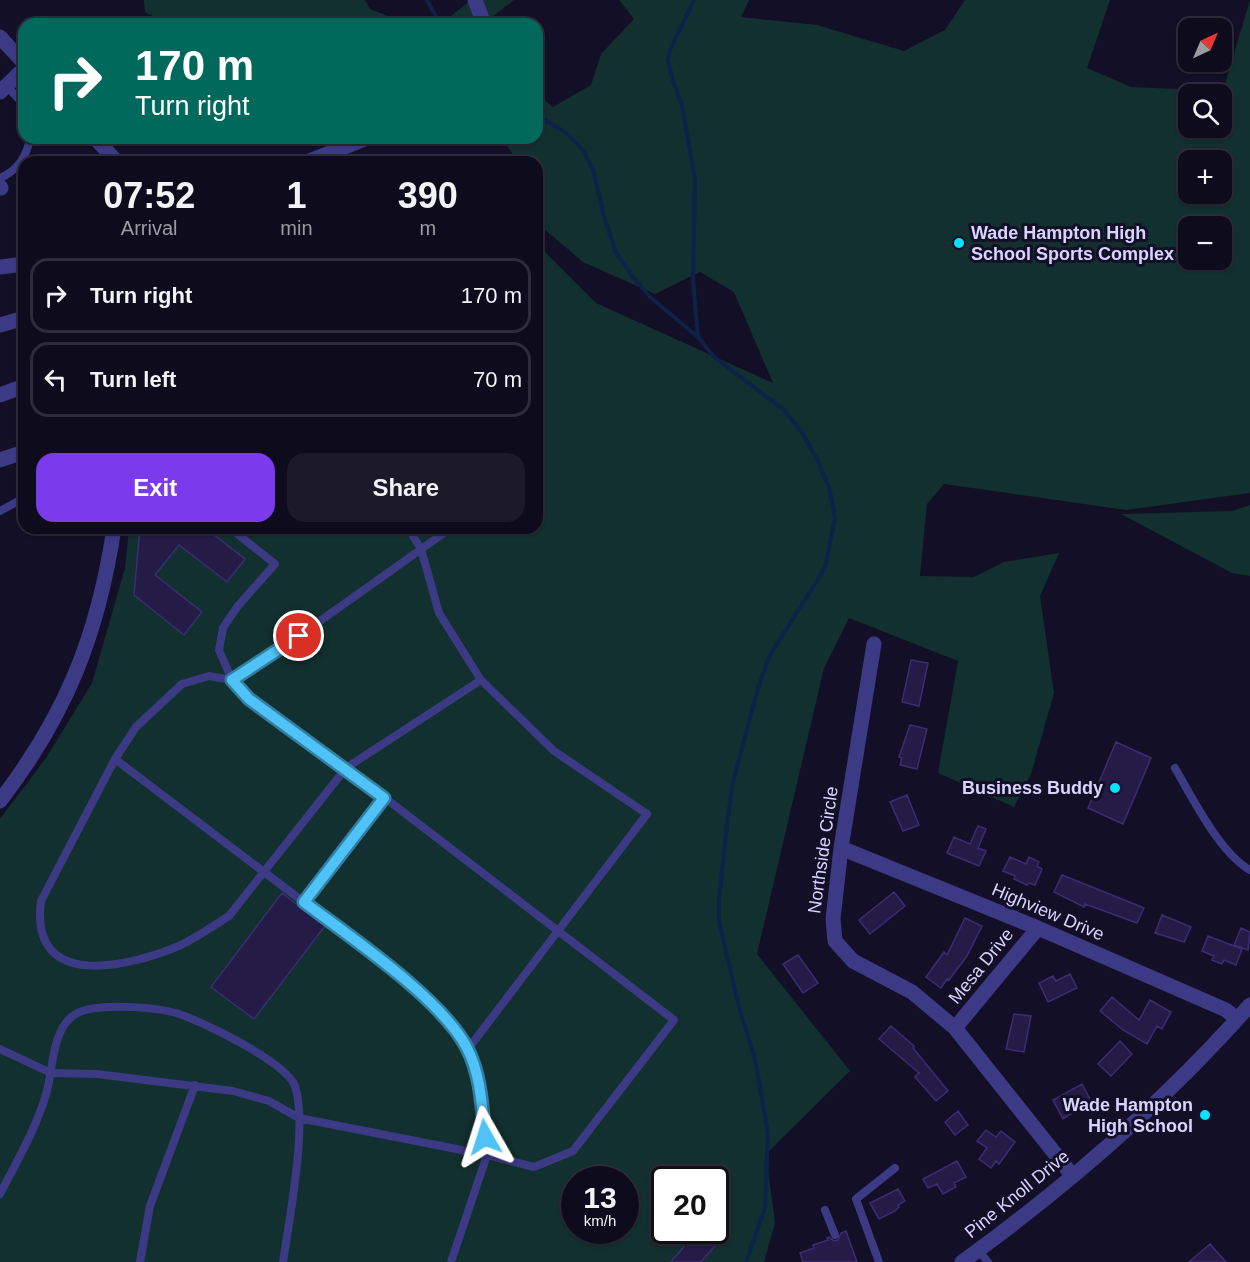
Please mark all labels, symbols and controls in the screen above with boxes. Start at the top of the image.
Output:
north arrow [1178,18,1232,72]
map controls [1178,18,1232,270]
icon: right [36,42,114,120]
text: 170 m [135,42,254,89]
button: search [1178,84,1232,138]
text: Turn right [135,91,250,121]
button: + [1178,150,1232,204]
text: 07:52 [103,175,195,216]
text: 1 [286,175,306,216]
text: 390 [398,175,458,216]
button: − [1178,216,1232,270]
text: Arrival [121,217,178,239]
text: min [280,217,313,239]
text: m [419,217,436,239]
place label: Wade Hampton High School Sports Complex [971,223,1174,264]
marker: Wade Hampton High School Sports Complex [952,236,966,250]
icon: right [39,279,72,312]
text: Turn right [90,283,192,308]
text: 170 m [461,283,522,308]
icon: left [39,363,72,396]
text: Turn left [90,367,176,392]
text: 70 m [473,367,522,392]
button: Exit [36,453,275,522]
button: Share [287,453,525,522]
pin [273,610,324,661]
icon: arrive [282,619,315,652]
place label: Business Buddy [962,778,1103,798]
marker: Business Buddy [1108,781,1122,795]
street label: Northside Circle [804,785,842,915]
street label: Highview Drive [989,879,1107,945]
street label: Mesa Drive [945,924,1017,1008]
place label: Wade Hampton High School [1063,1095,1193,1136]
position arrow [453,1105,517,1169]
marker: Wade Hampton High School [1198,1108,1212,1122]
street label: Pine Knoll Drive [961,1146,1073,1242]
speed limit sign: 20 [651,1166,729,1244]
text: 13 [583,1181,617,1214]
text: km/h [584,1212,616,1229]

